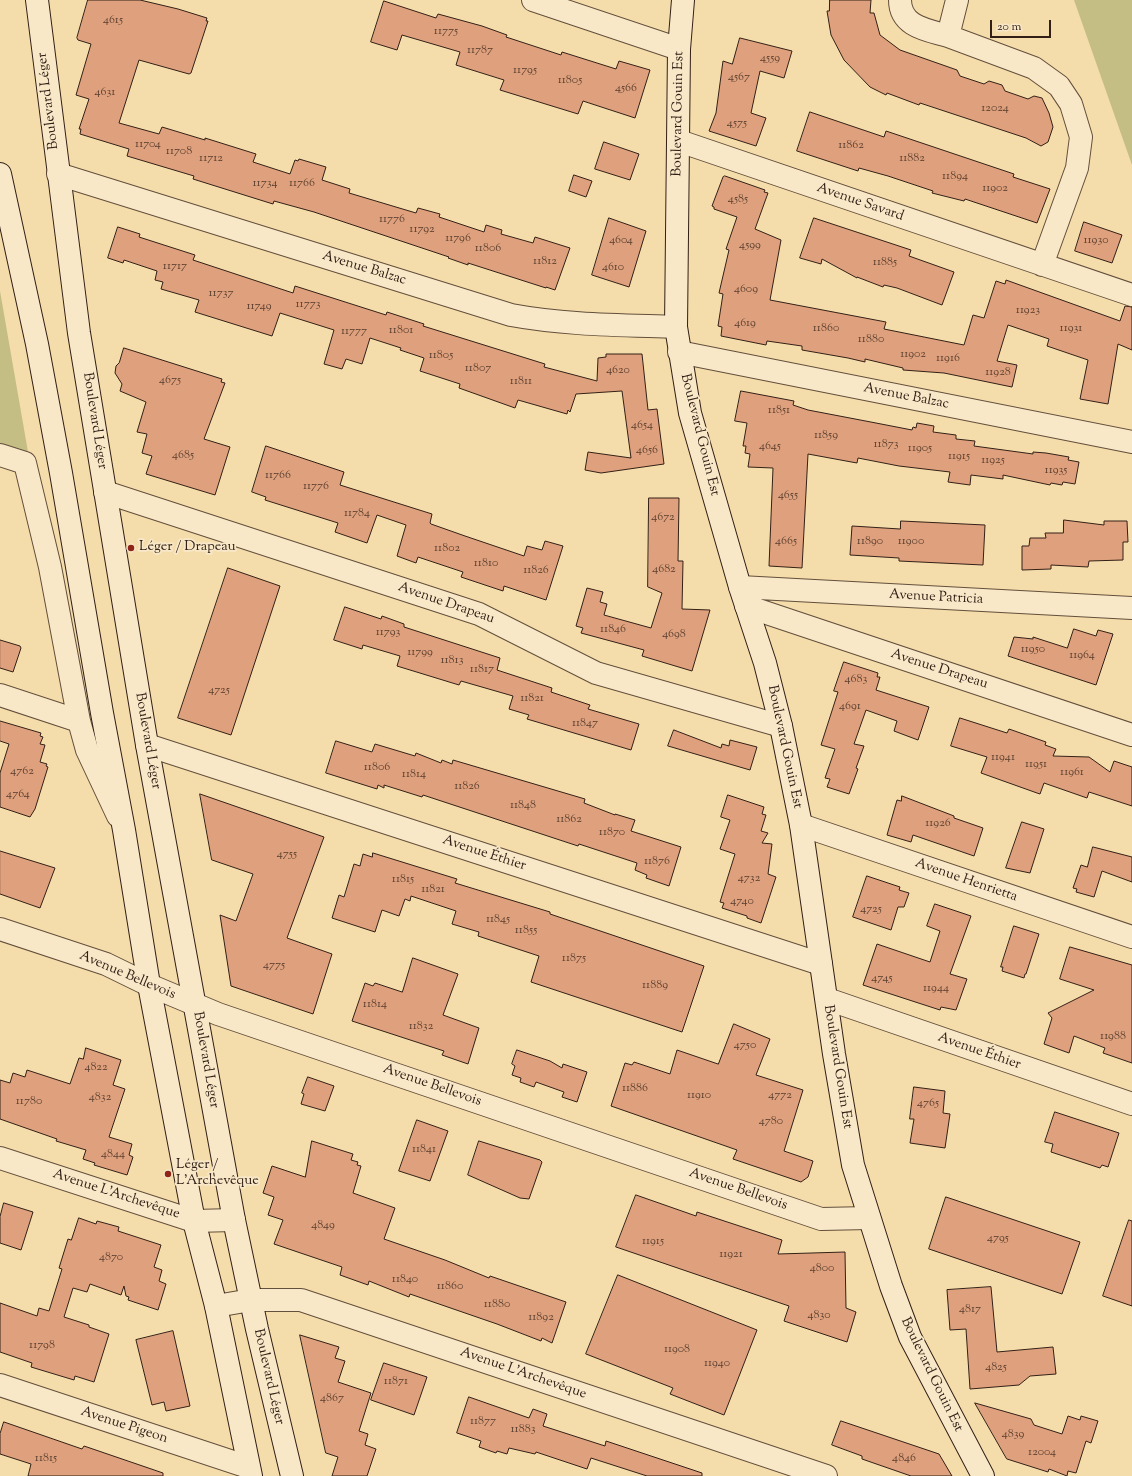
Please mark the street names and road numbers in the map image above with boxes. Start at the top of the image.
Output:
street label: Boulevard Léger [35,51,63,151]
street label: Boulevard Gouin Est [670,51,688,177]
street label: Avenue Savard [814,180,906,226]
street label: Avenue Balzac [320,248,408,290]
street label: Boulevard Léger [78,371,110,471]
street label: Boulevard Gouin Est [676,372,722,498]
street label: Avenue Balzac [862,380,950,414]
street label: Avenue Drapeau [396,580,496,628]
street label: Avenue Patricia [888,587,984,609]
street label: Avenue Drapeau [888,646,990,694]
street label: Boulevard Gouin Est [763,684,805,810]
street label: Boulevard Léger [130,691,164,791]
street label: Avenue Éthier [440,833,528,875]
street label: Avenue Henrietta [913,856,1019,906]
street label: Avenue Bellevois [76,948,178,1004]
street label: Boulevard Gouin Est [819,1004,855,1130]
street label: Boulevard Léger [188,1010,222,1110]
street label: Avenue Éthier [935,1030,1023,1074]
street label: Avenue Bellevois [381,1061,483,1111]
street label: Avenue Bellevois [687,1165,789,1215]
street label: Avenue L'Archevêque [50,1167,182,1223]
street label: Boulevard Gouin Est [896,1315,966,1435]
street label: Boulevard Léger [249,1327,287,1427]
street label: Avenue L'Archevêque [458,1344,588,1404]
street label: Avenue Pigeon [78,1404,170,1448]

